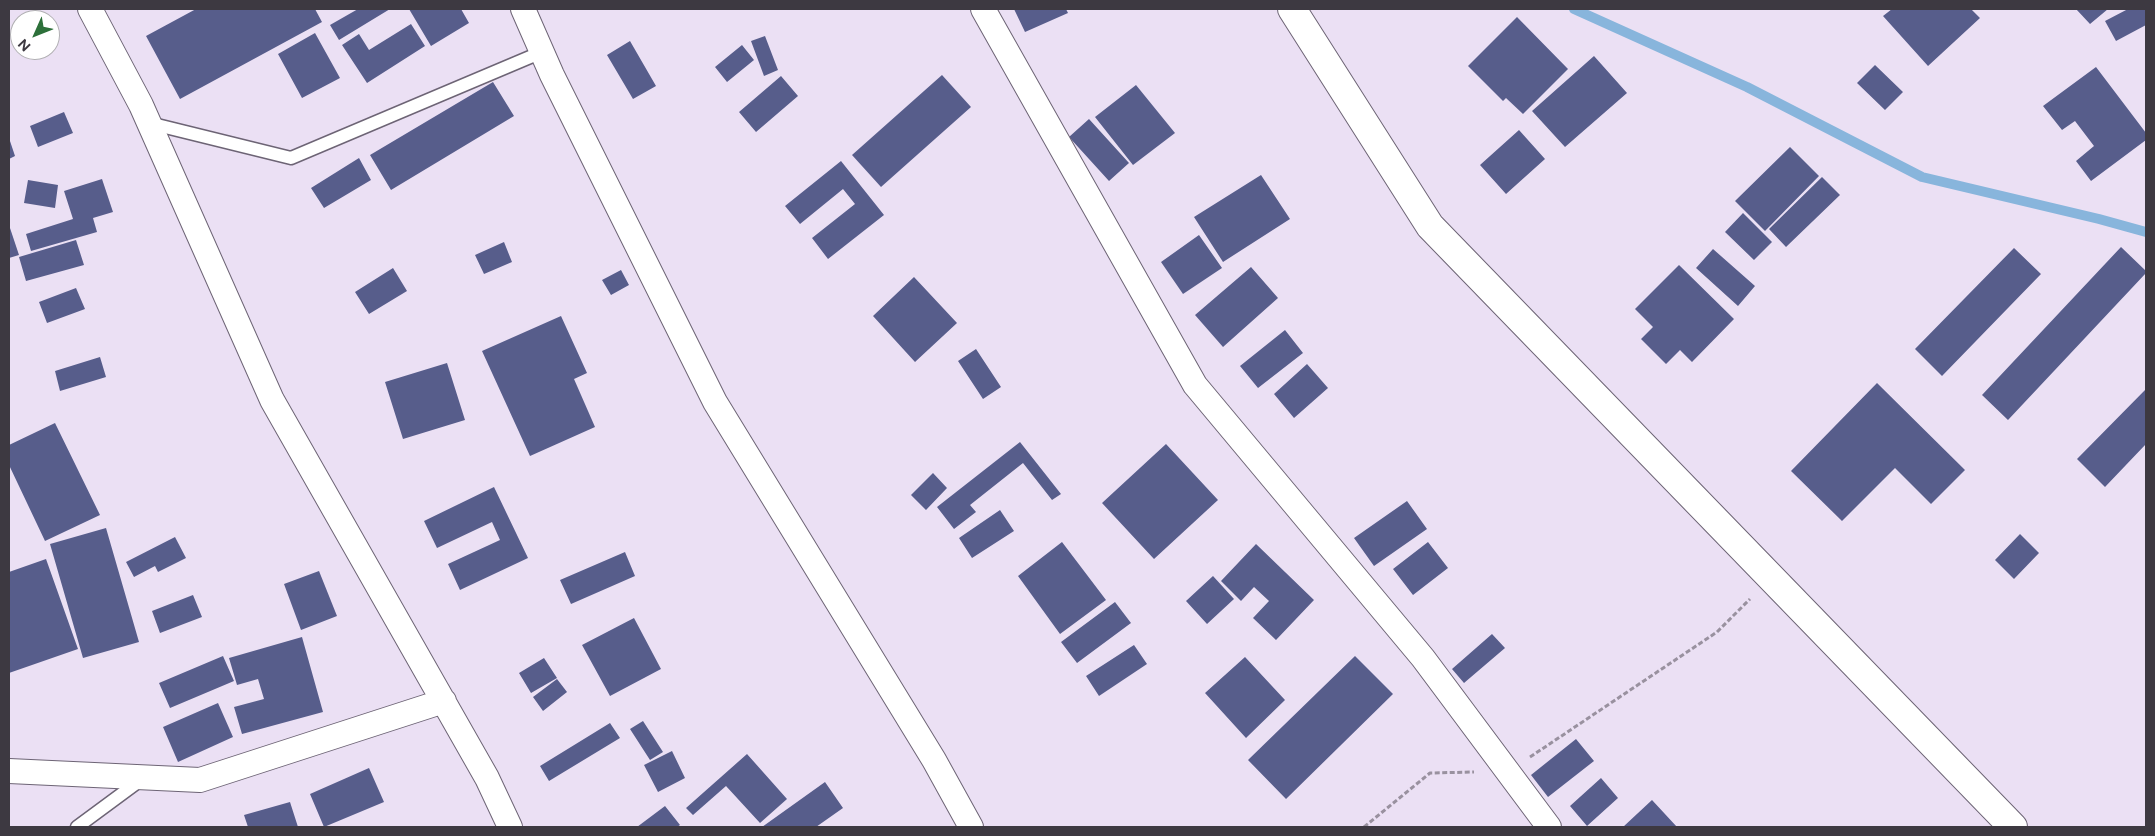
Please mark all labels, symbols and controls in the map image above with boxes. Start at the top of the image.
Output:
north arrow [10,10,60,60]
text: N [15,35,34,55]

